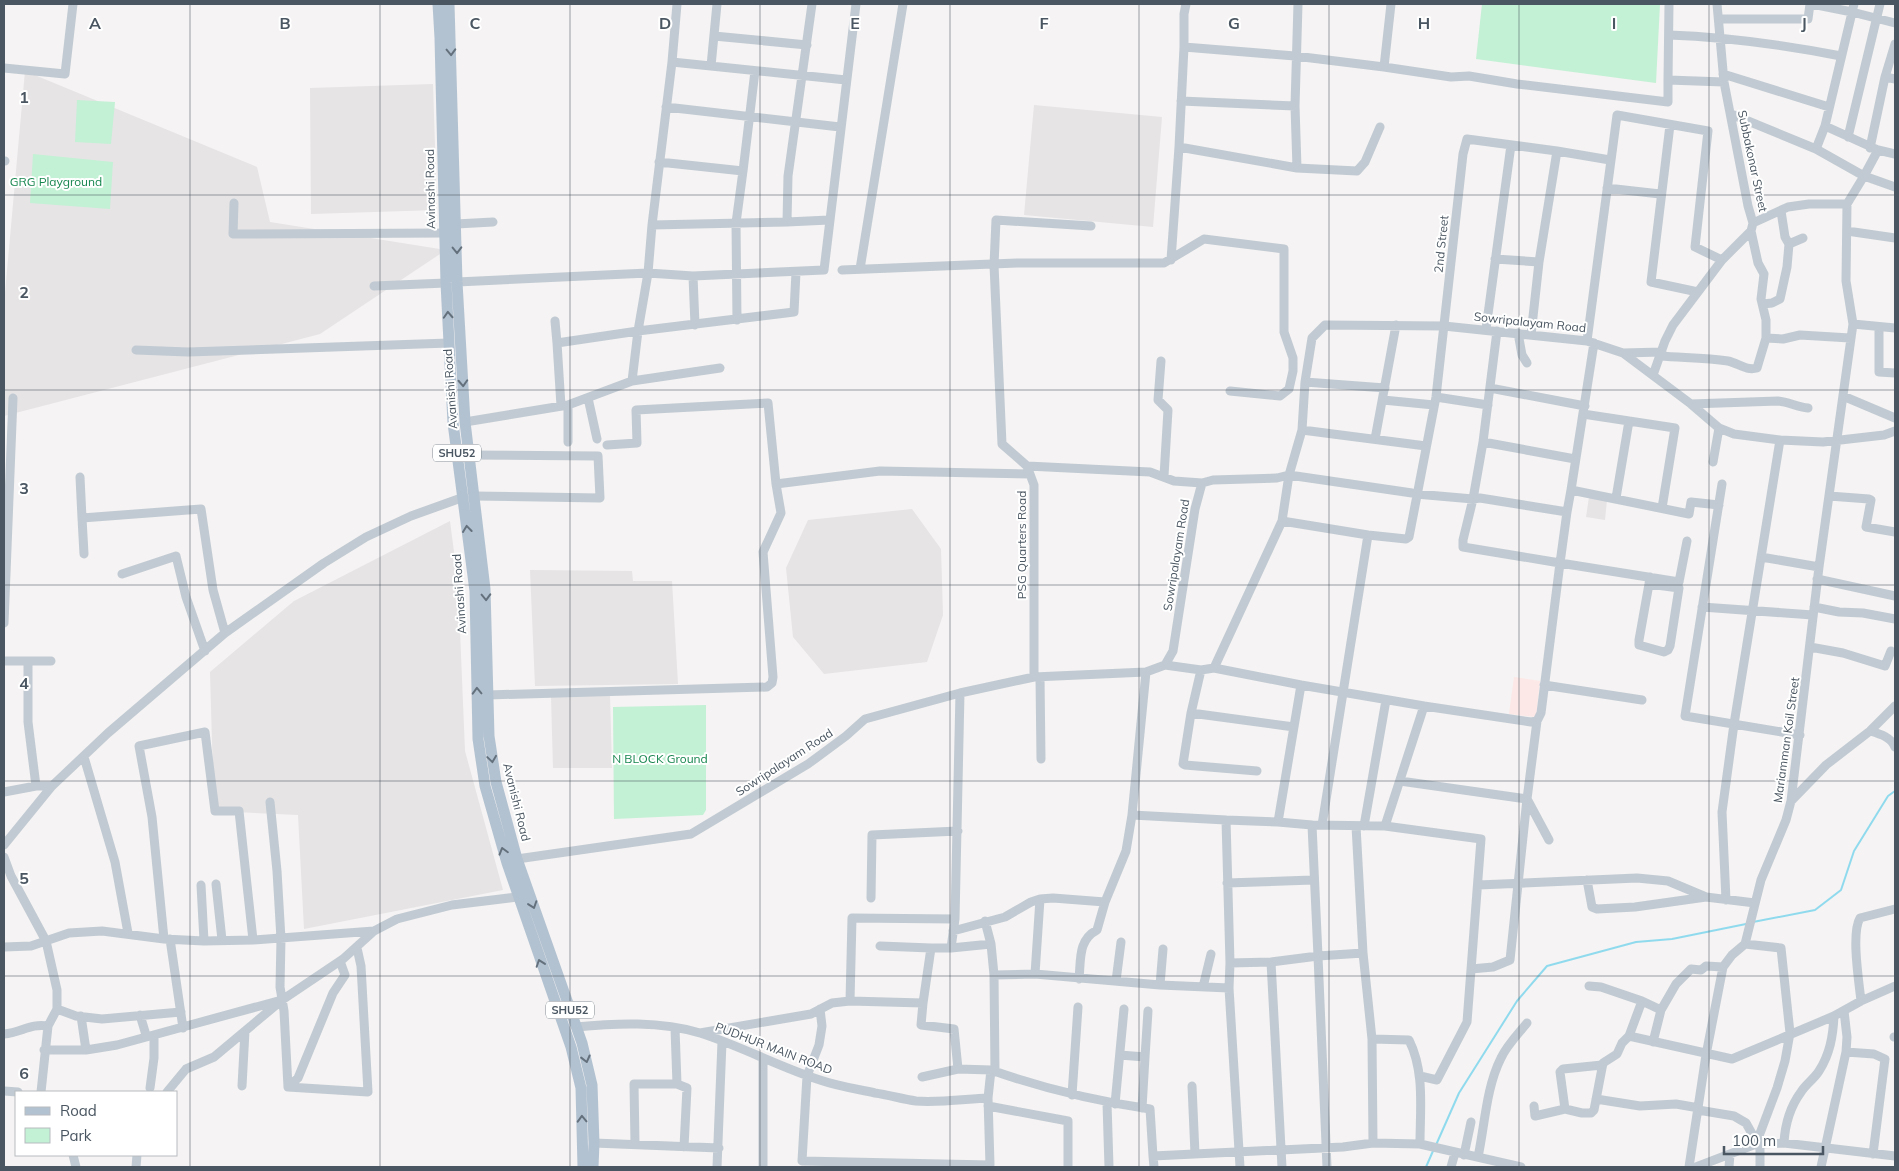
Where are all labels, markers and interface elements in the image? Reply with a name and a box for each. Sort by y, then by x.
text: A [89,13,101,33]
text: B [279,13,291,33]
text: C [470,13,481,33]
text: D [659,13,671,33]
text: E [850,13,860,33]
text: F [1039,13,1049,33]
text: G [1228,13,1240,33]
text: H [1418,13,1430,33]
text: I [1612,13,1616,33]
text: J [1801,13,1807,33]
one-way arrow [446,49,457,57]
text: 1 [19,87,29,107]
street label: Subbakonar Street [1735,109,1771,213]
street label: Avinashi Road [422,149,438,229]
park label: GRG Playground [10,174,102,189]
street label: 2nd Street [1431,214,1451,274]
one-way arrow [451,246,462,254]
text: 2 [19,282,29,302]
street label: Sowripalayam Road [1473,309,1587,335]
one-way arrow [442,311,453,319]
street label: Avanishi Road [440,348,460,430]
one-way arrow [457,380,468,388]
road number: SHU52 [433,444,481,462]
text: 3 [19,478,29,498]
street label: PSG Quarters Road [1014,491,1029,599]
street label: Sowripalayam Road [1160,498,1192,612]
one-way arrow [462,525,473,533]
street label: Avinashi Road [449,553,469,635]
one-way arrow [480,593,491,601]
text: 4 [19,673,29,693]
street label: Mariamman Koil Street [1770,676,1802,804]
one-way arrow [471,687,482,695]
street label: Sowripalayam Road [733,725,835,799]
park label: N BLOCK Ground [612,751,708,766]
one-way arrow [487,755,497,764]
street label: Avanishi Road [500,761,534,843]
one-way arrow [498,846,509,855]
text: 5 [19,868,29,888]
one-way arrow [527,900,537,909]
one-way arrow [536,959,546,968]
road number: SHU52 [546,1002,594,1018]
street label: PUDHUR MAIN ROAD [713,1019,835,1077]
one-way arrow [580,1054,590,1062]
text: 6 [19,1063,29,1083]
legend [15,1091,178,1156]
text: Road [60,1101,97,1120]
one-way arrow [577,1114,588,1122]
scale bar [1724,1124,1823,1156]
text: Park [60,1126,92,1145]
text: 100 m [1732,1131,1776,1150]

